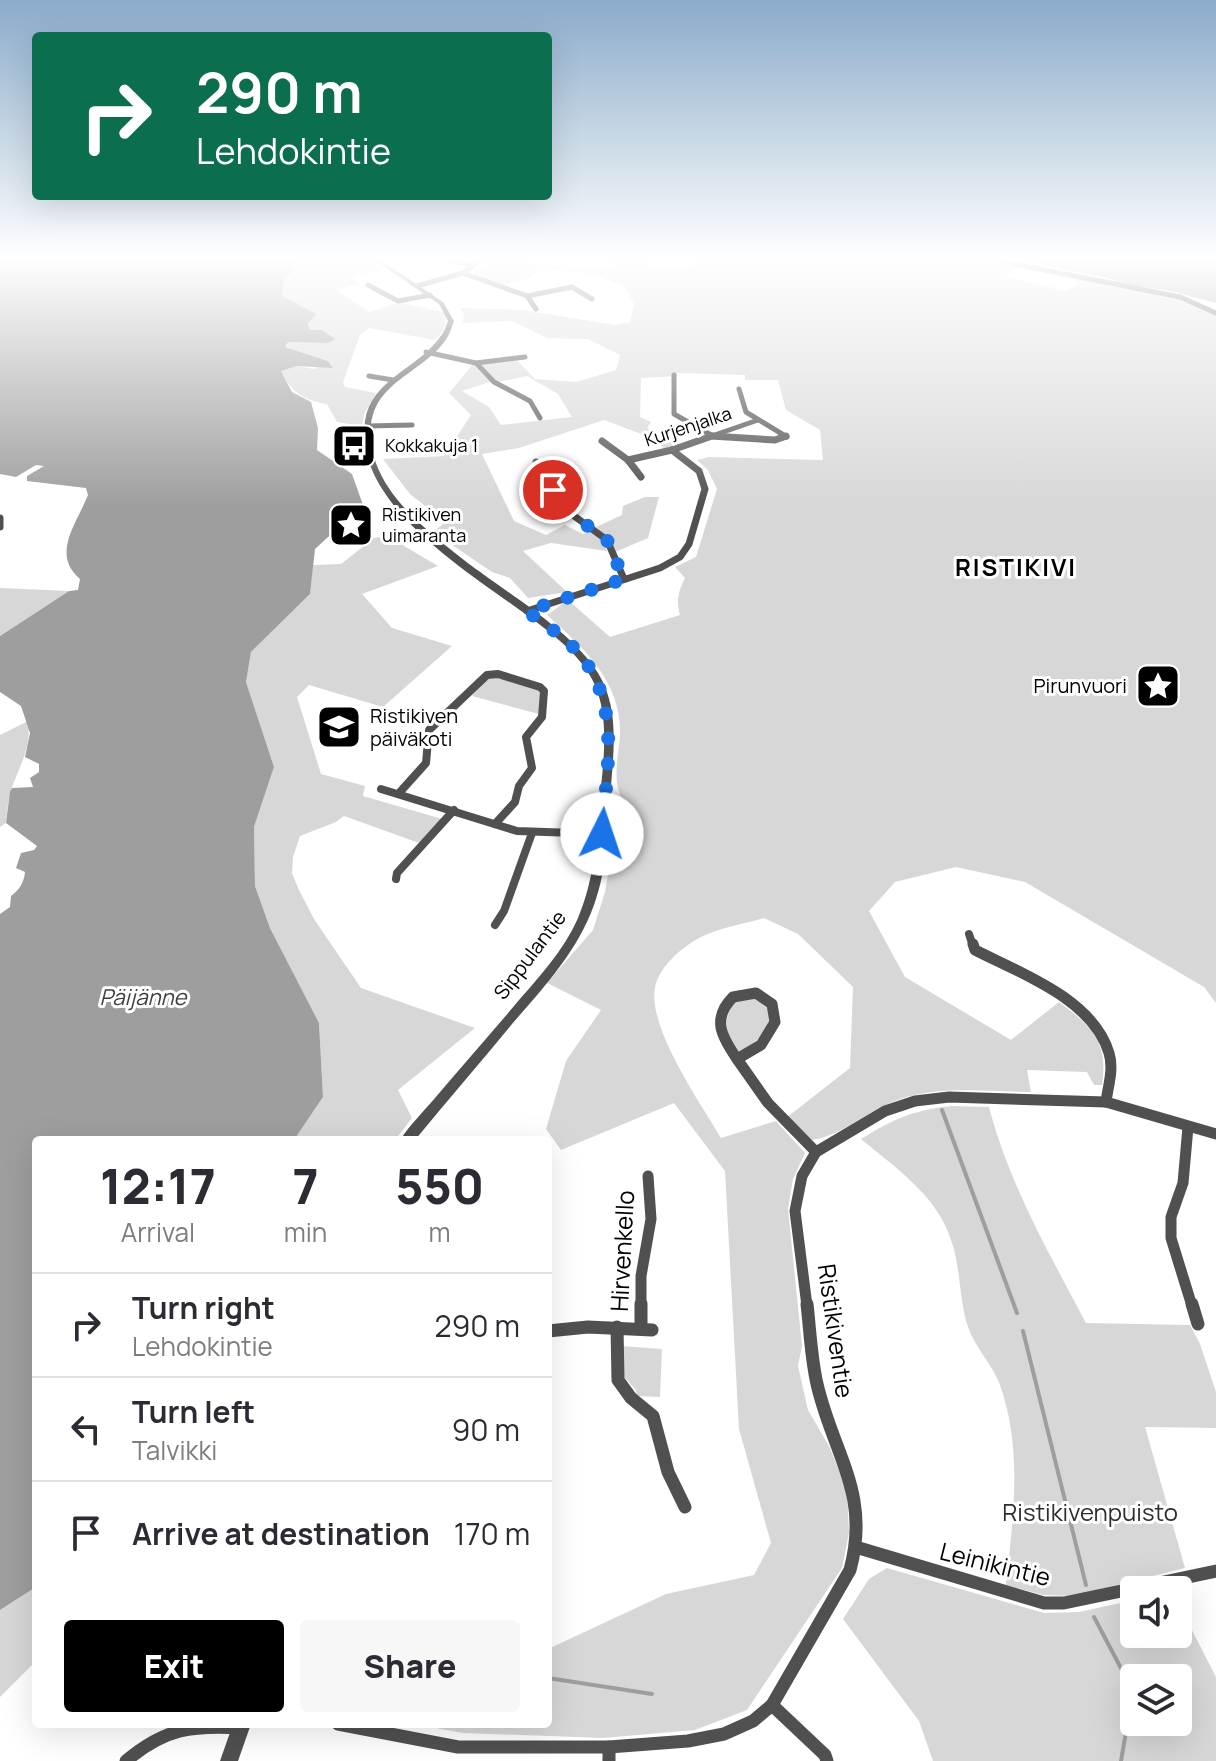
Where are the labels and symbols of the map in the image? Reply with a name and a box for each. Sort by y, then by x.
street label: Kurjenjalka [641,401,734,451]
bus stop icon: Kokkakuja 1 [330,422,378,470]
place label: Kokkakuja 1 [385,433,478,457]
pin [519,456,587,524]
place icon: Ristikiven uimaranta [327,501,375,549]
place label: Ristikiven uimaranta [382,502,466,547]
district label: RISTIKIVI [955,550,1077,583]
place icon: Pirunvuori [1134,662,1182,710]
place label: Pirunvuori [1034,672,1127,699]
place label: Ristikiven päiväkoti [370,702,458,752]
school or university icon: Ristikiven päiväkoti [315,703,363,751]
position arrow [560,792,644,876]
street label: Sippulantie [487,905,572,1005]
water label: Päijänne [100,982,188,1012]
street label: Hirvenkello [602,1189,641,1312]
street label: Ristikiventie [811,1262,862,1400]
park label: Ristikivenpuisto [1002,1495,1178,1528]
street label: Leinikintie [937,1534,1054,1593]

